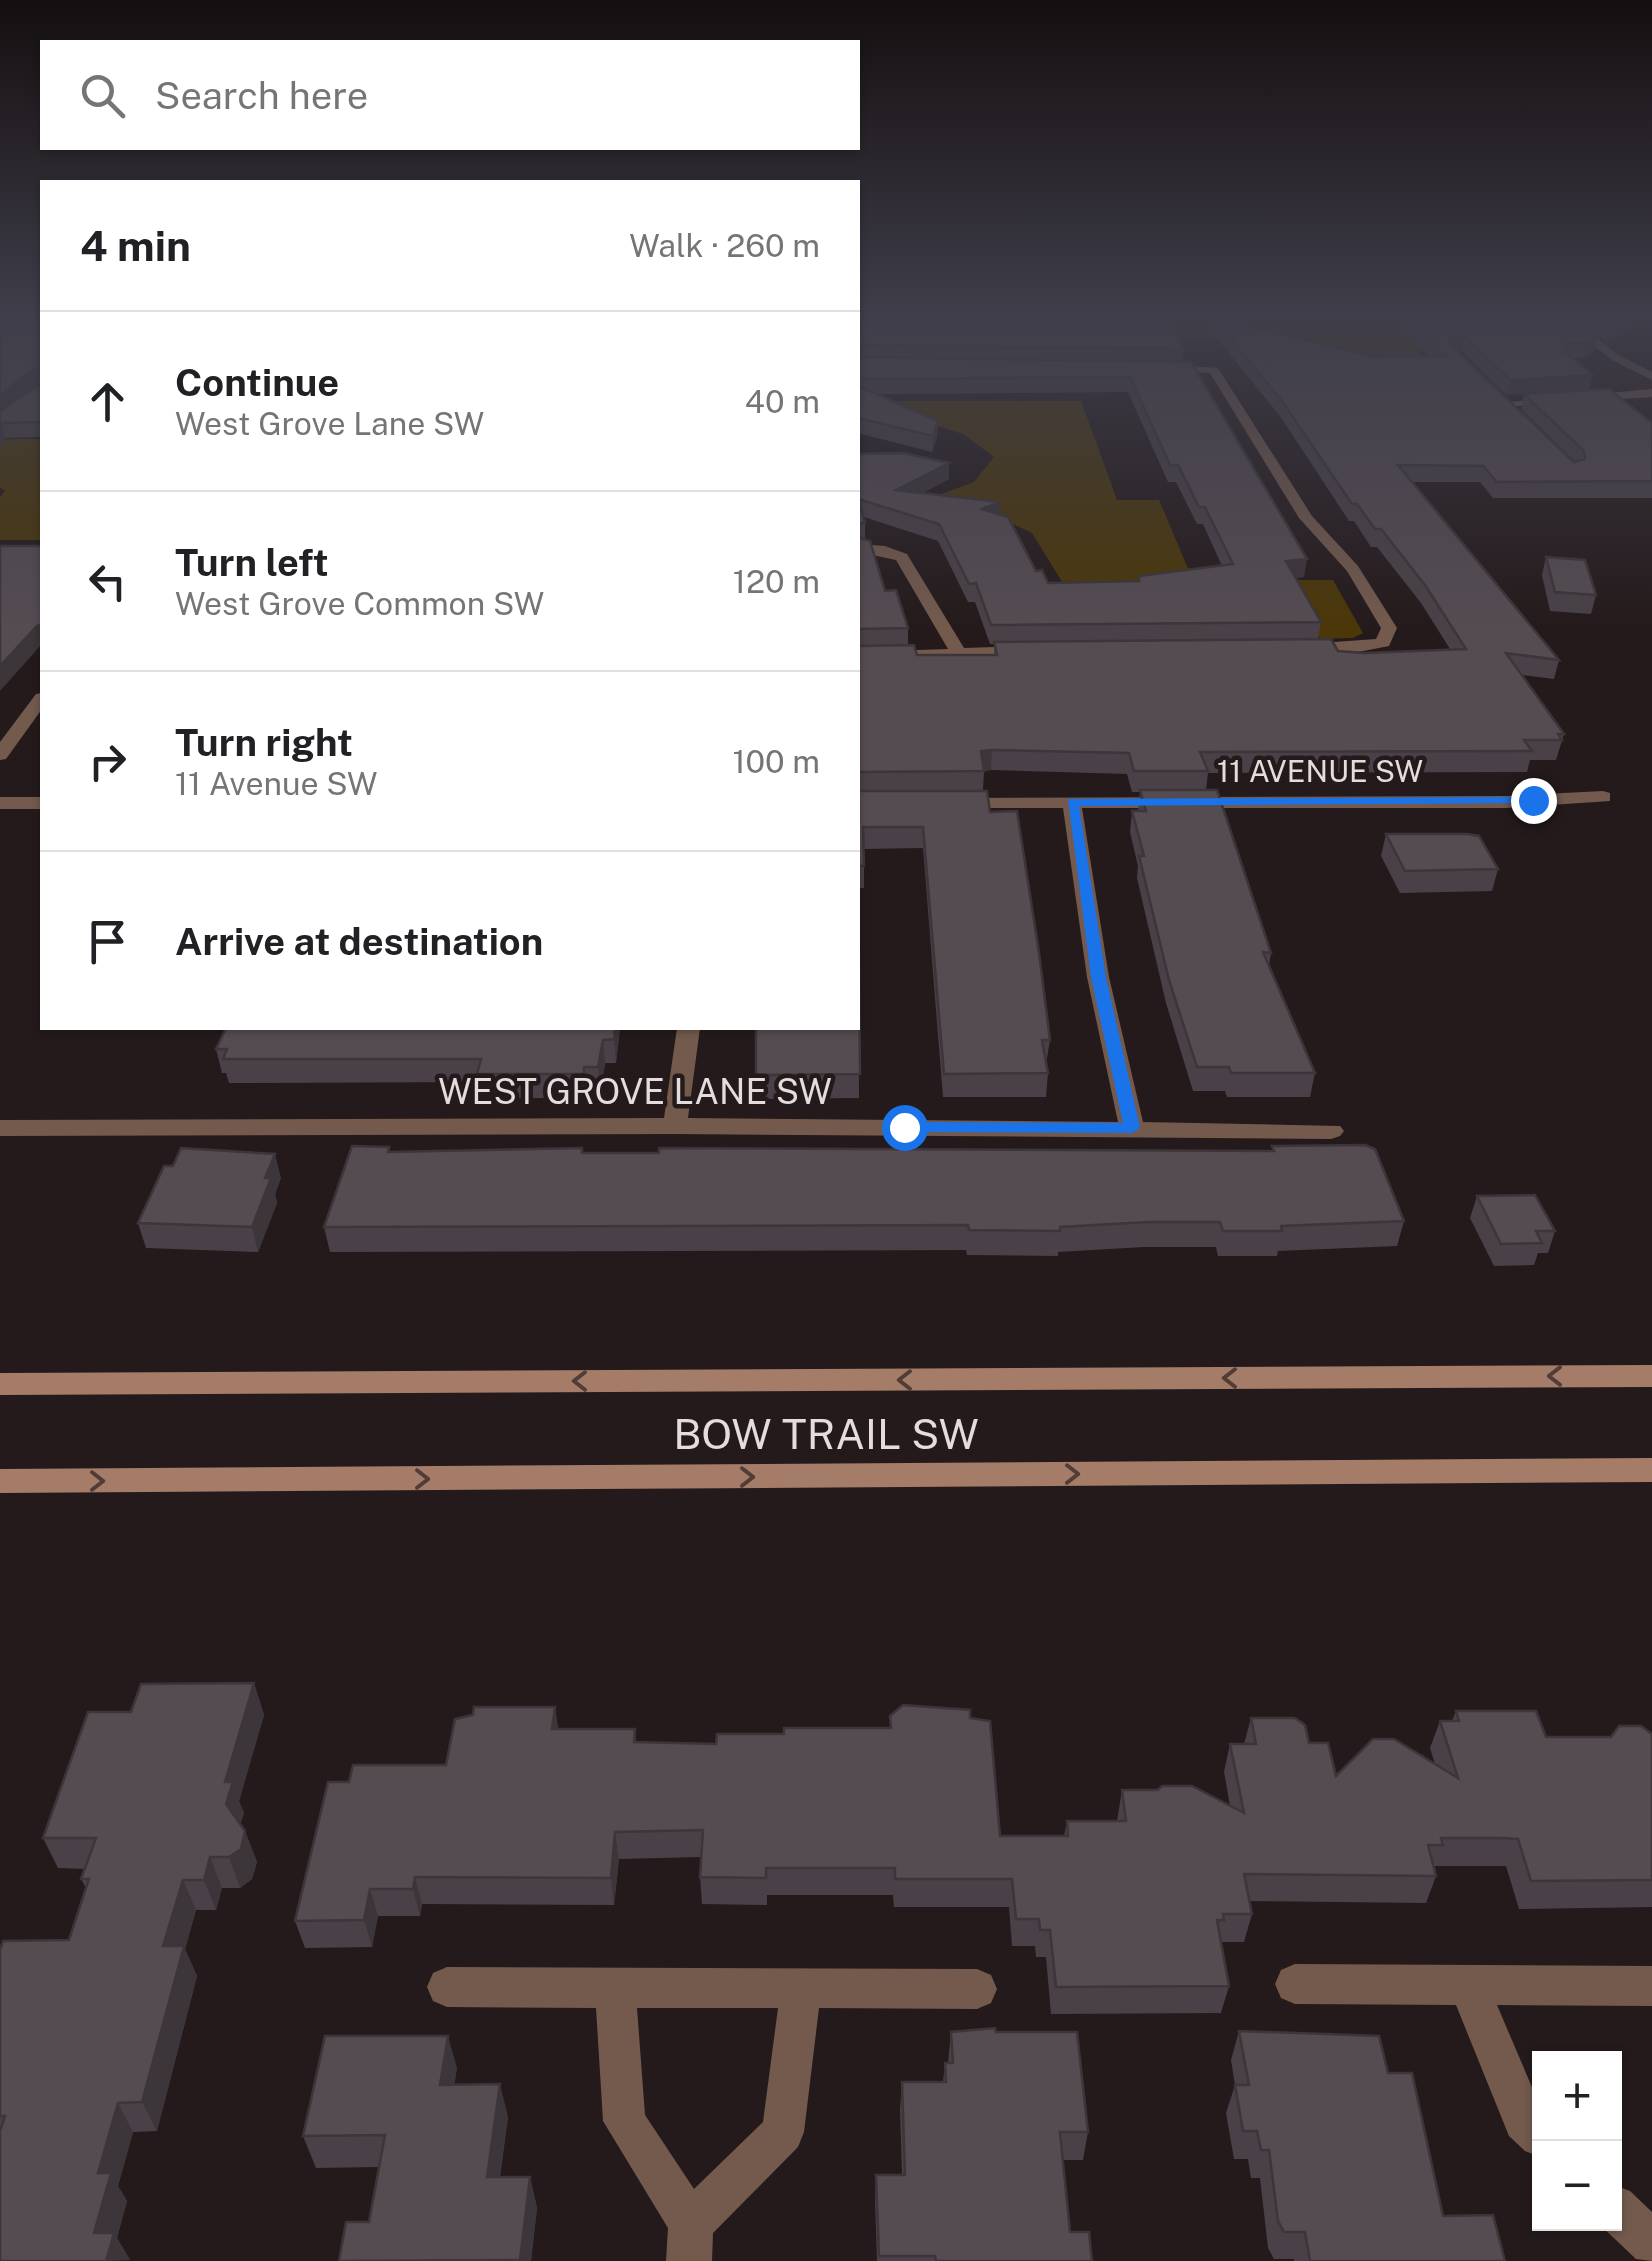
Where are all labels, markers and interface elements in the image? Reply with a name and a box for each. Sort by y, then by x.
search box [40,40,860,150]
icon: search [75,68,130,123]
text: Search here [155,73,368,118]
text: 4 min [80,221,191,270]
text: Walk · 260 m [629,227,820,264]
text: Continue [175,360,339,405]
icon: ahead [80,374,135,429]
text: 40 m [745,383,820,420]
text: West Grove Lane SW [175,405,484,442]
text: Turn left [175,540,329,585]
icon: left [80,554,135,609]
text: 120 m [733,563,820,600]
text: West Grove Common SW [175,585,544,622]
text: Turn right [175,720,353,765]
icon: right [80,734,135,789]
text: 100 m [733,743,820,780]
street label: 11 AVENUE SW [1217,753,1423,789]
text: 11 Avenue SW [175,765,378,802]
route end [1511,778,1557,824]
icon: arrive [80,914,135,969]
text: Arrive at destination [175,919,543,964]
street label: WEST GROVE LANE SW [438,1071,832,1112]
route start [882,1105,928,1151]
one-way arrow [1546,1366,1562,1387]
one-way arrow [1221,1367,1236,1389]
one-way arrow [896,1369,912,1391]
one-way arrow [571,1370,586,1392]
street label: BOW TRAIL SW [673,1409,979,1458]
one-way arrow [1066,1463,1081,1485]
one-way arrow [740,1466,756,1487]
one-way arrow [416,1468,431,1490]
one-way arrow [90,1470,106,1492]
map controls [1532,2051,1622,2231]
button: + [1532,2051,1622,2141]
button: − [1532,2141,1622,2231]

